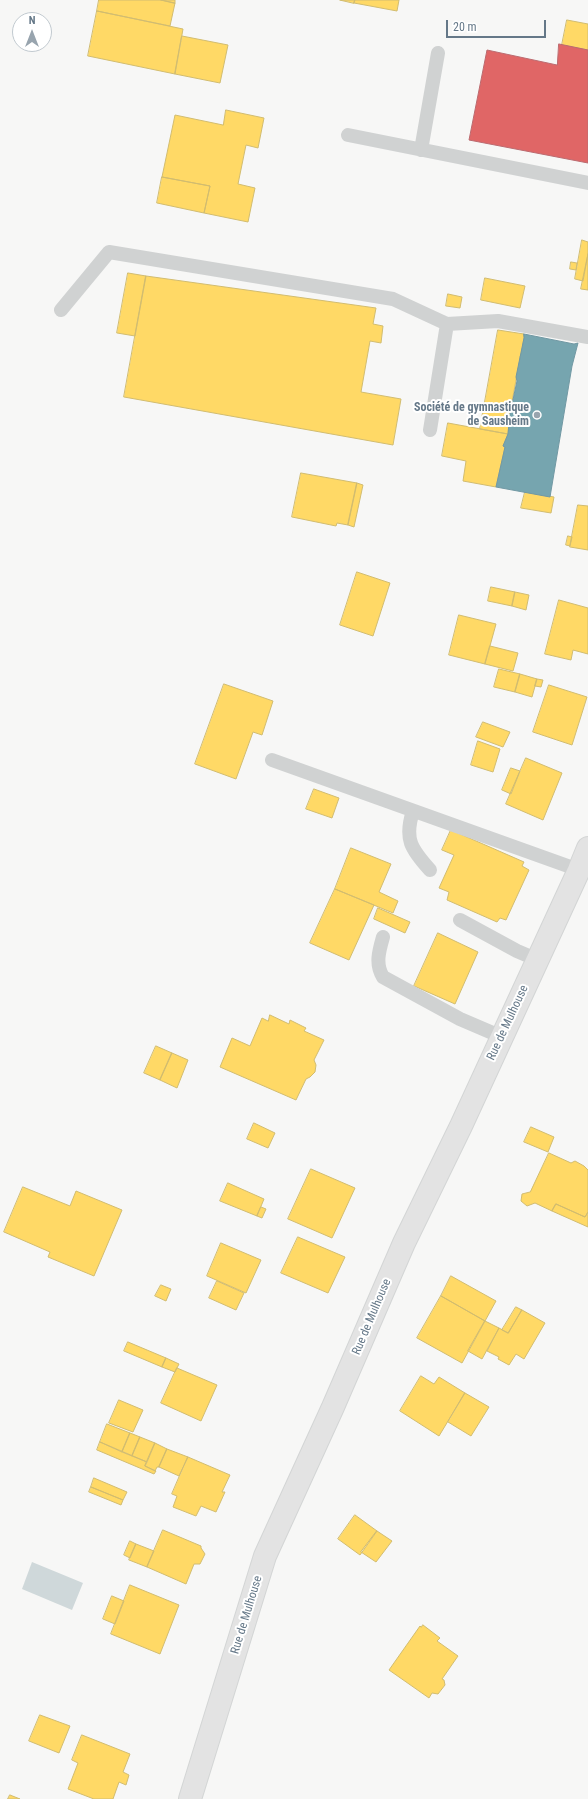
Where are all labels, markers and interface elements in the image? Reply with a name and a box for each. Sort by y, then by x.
north arrow [12,12,52,52]
scale bar [448,12,548,38]
text: N [29,14,35,27]
text: 20 m [453,20,477,34]
place label: Société de gymnastique de Sausheim [414,401,529,429]
marker: Société de gymnastique de Sausheim [532,410,542,420]
street label: Rue de Mulhouse [484,983,532,1063]
street label: Rue de Mulhouse [350,1277,394,1357]
street label: Rue de Mulhouse [228,1574,266,1656]

